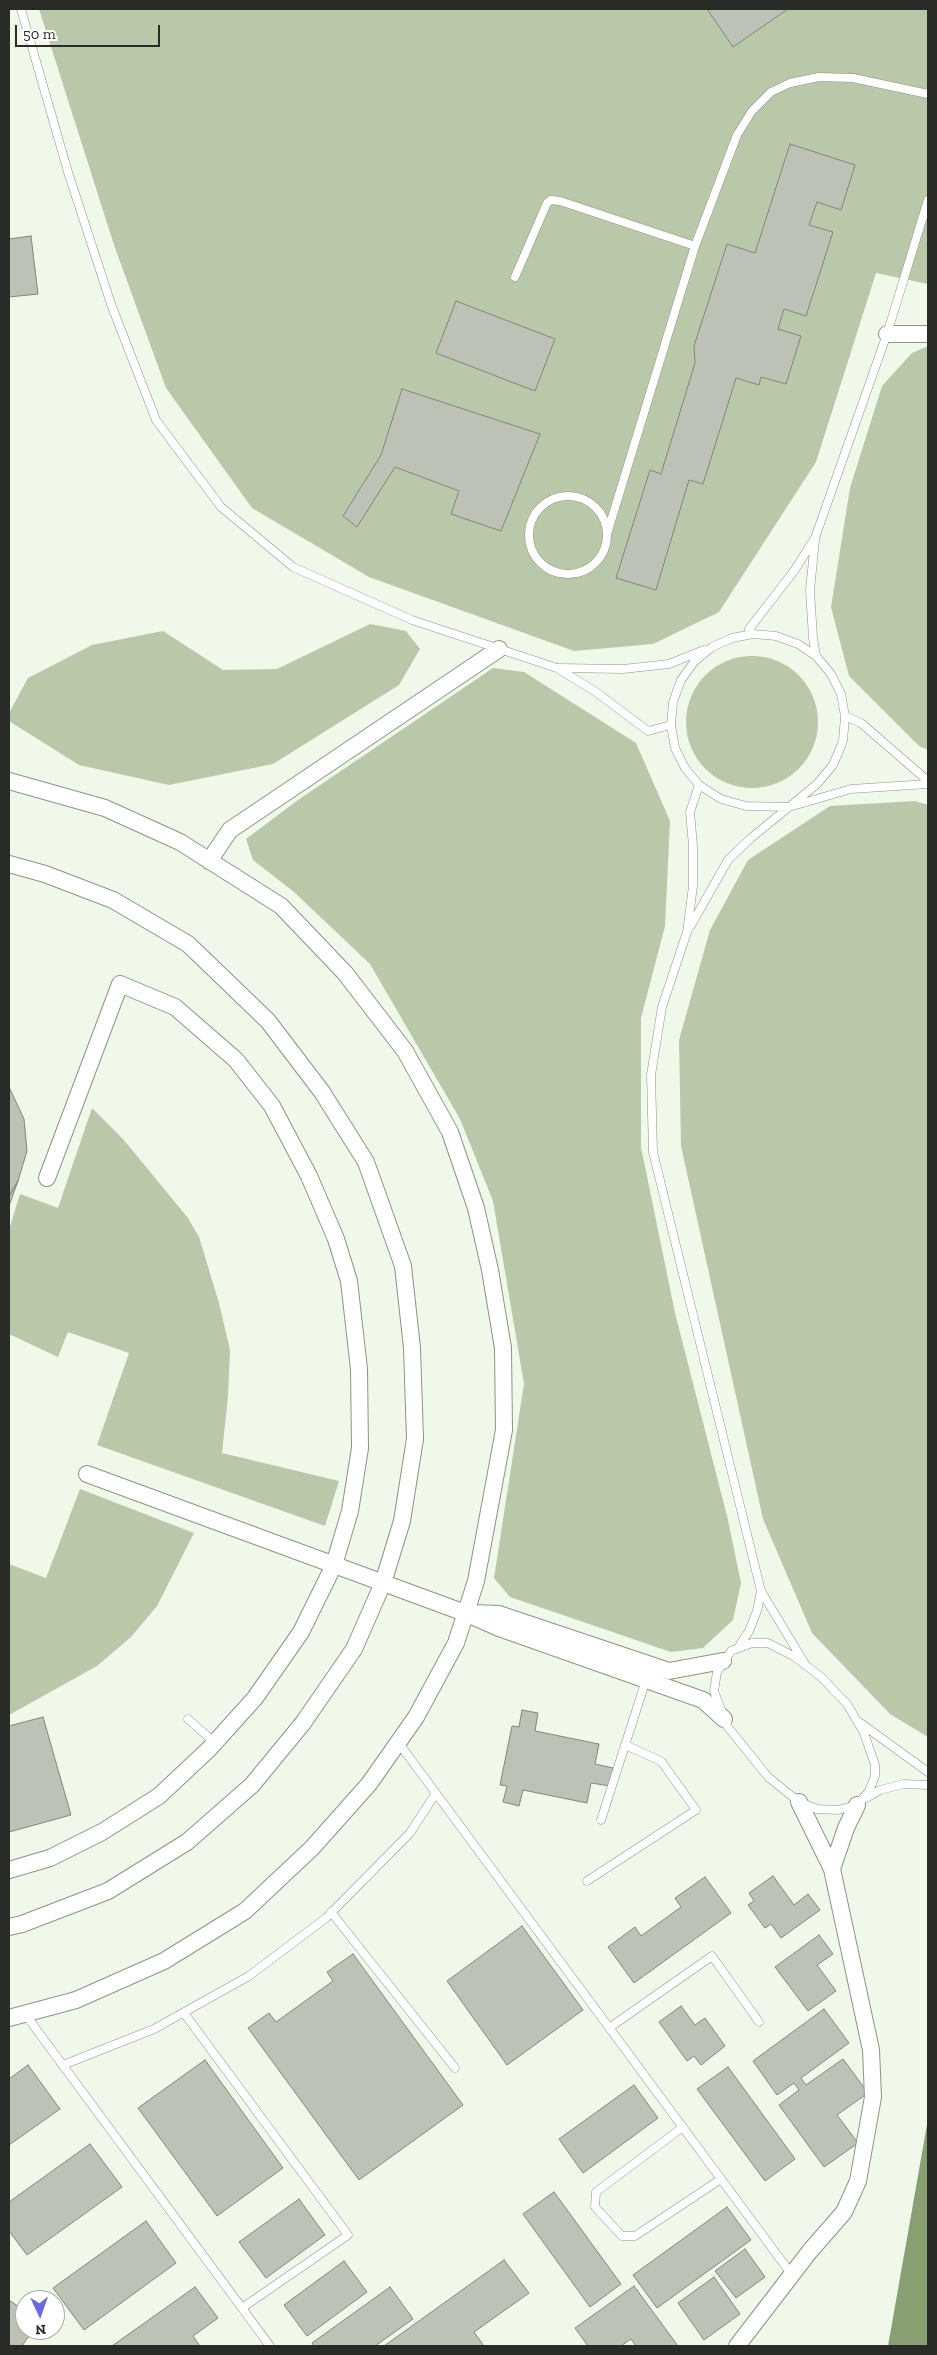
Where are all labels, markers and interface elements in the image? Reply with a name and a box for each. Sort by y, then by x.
scale bar [18,15,162,47]
text: 50 m [23,25,56,43]
north arrow [15,2290,65,2340]
text: N [35,2321,47,2338]

